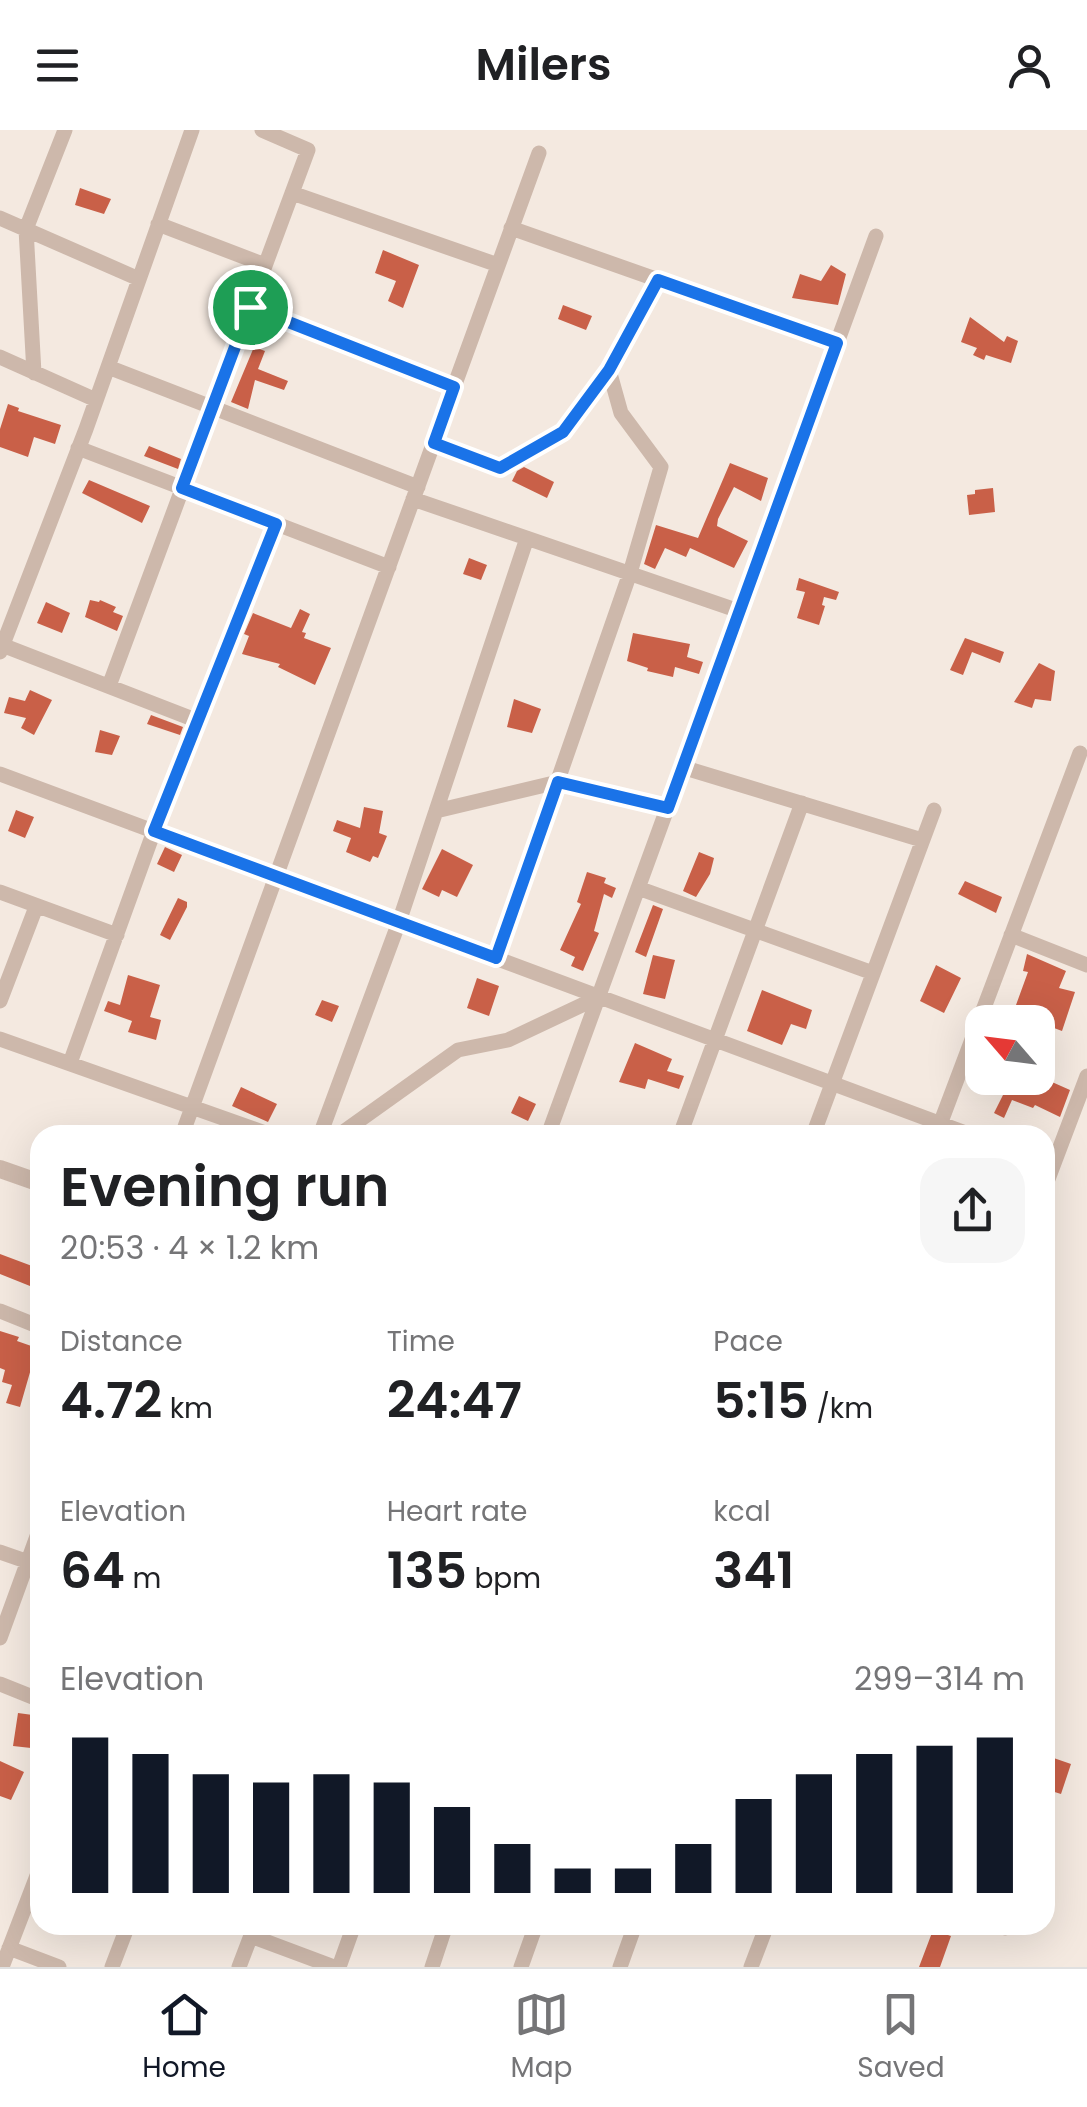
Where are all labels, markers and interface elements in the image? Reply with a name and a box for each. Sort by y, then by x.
text: Milers [476,33,611,96]
icon: menu [30,38,85,93]
icon: person [1002,38,1057,93]
pin [208,265,293,350]
icon: arrive [223,280,278,335]
north arrow [965,1005,1055,1095]
map controls [965,1005,1055,1095]
text: Evening run [60,1148,389,1225]
button: share [920,1158,1025,1263]
text: 20:53 · 4 × 1.2 km [60,1225,319,1270]
text: Distance [60,1322,183,1361]
text: Time [387,1322,455,1361]
text: Pace [713,1322,783,1361]
text: 4.72 [60,1365,162,1436]
text: 24:47 [387,1365,522,1436]
text: 5:15 [713,1365,809,1436]
text: km [162,1389,213,1428]
text: /km [809,1389,873,1428]
text: Elevation [60,1492,186,1531]
text: Heart rate [387,1492,527,1531]
text: kcal [713,1492,771,1531]
text: 64 [60,1535,125,1606]
text: 135 [387,1535,467,1606]
text: 341 [713,1535,794,1606]
text: m [125,1559,161,1598]
text: bpm [467,1559,541,1598]
text: Elevation [60,1656,204,1701]
text: 299–314 m [854,1656,1025,1701]
tab: Home [142,1987,226,2089]
tab: Map [511,1987,573,2089]
tab: Saved [857,1987,945,2089]

